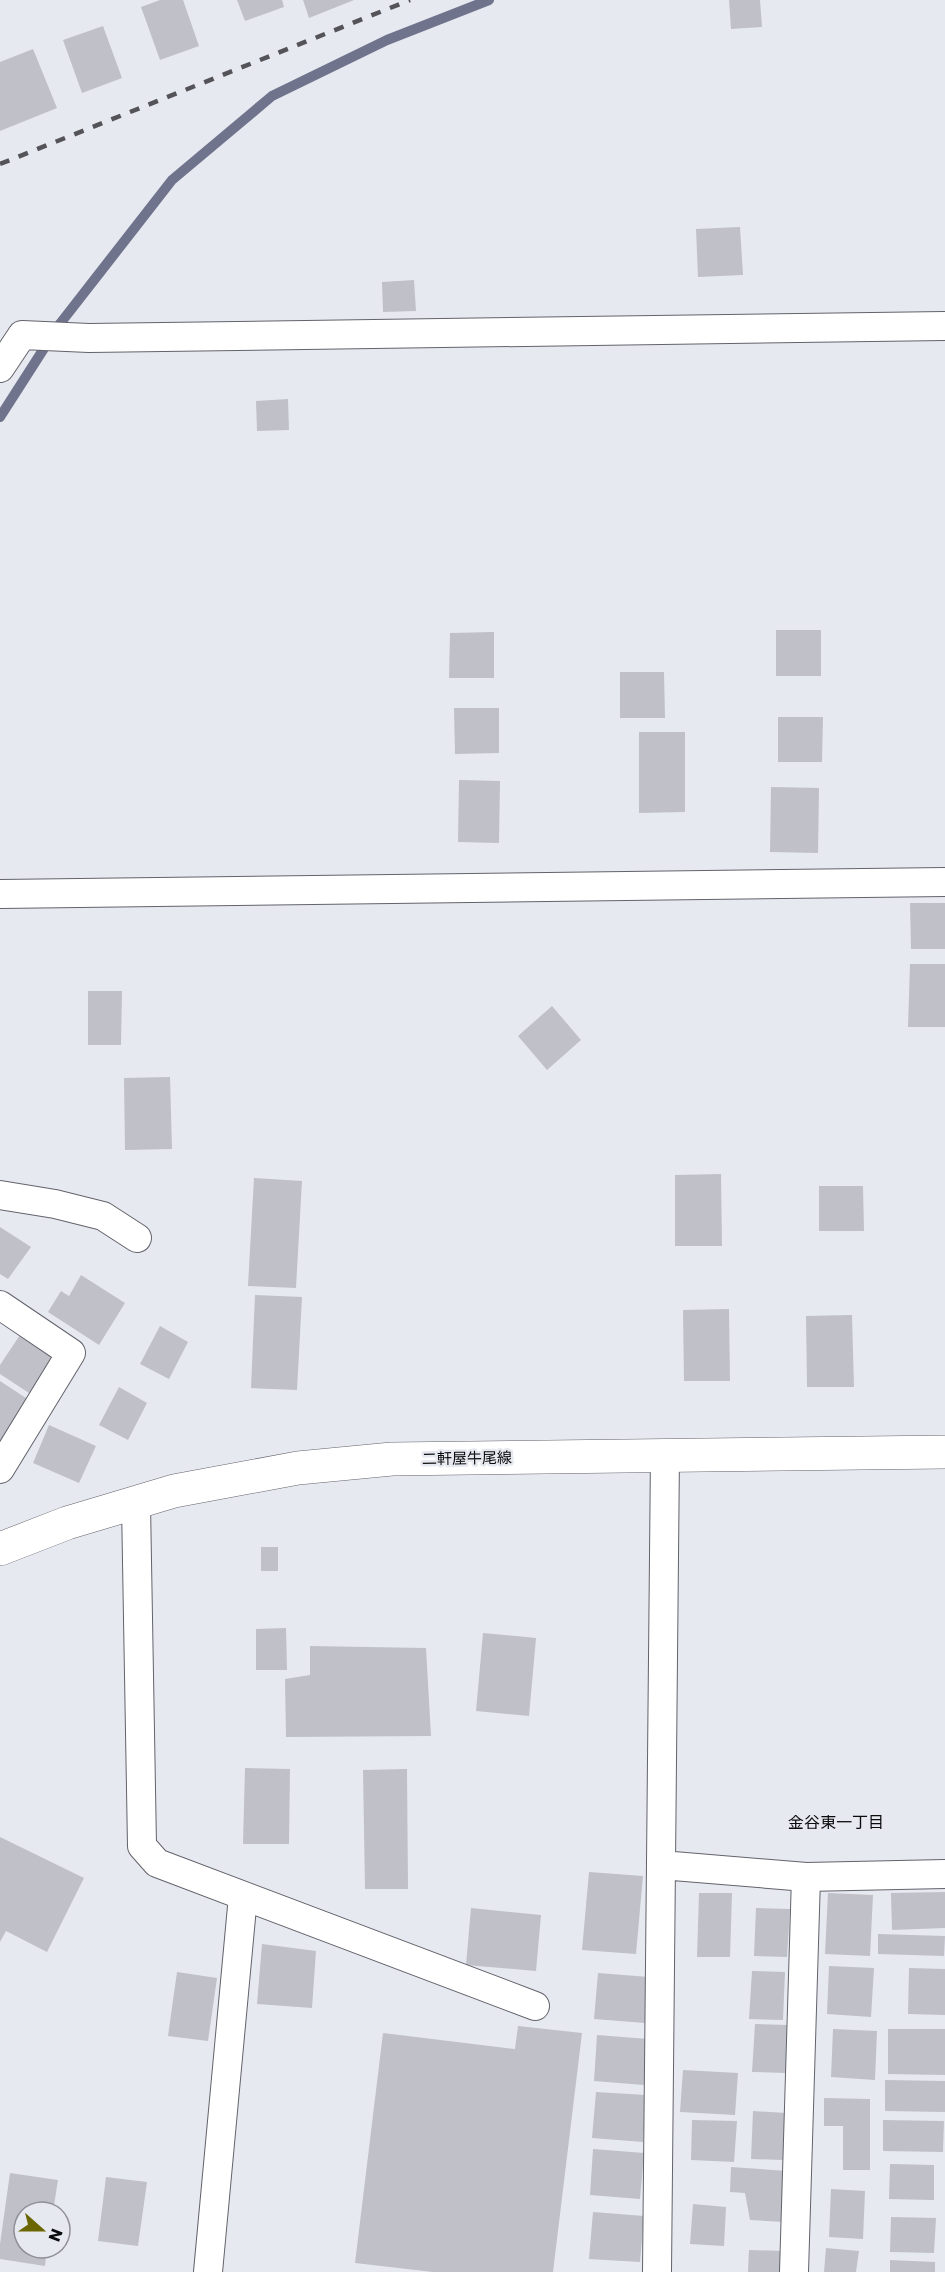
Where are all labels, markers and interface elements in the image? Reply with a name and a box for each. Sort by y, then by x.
street label: 二軒屋牛尾線 [422,1447,512,1469]
district label: 金谷東一丁目 [788,1811,884,1834]
north arrow [12,2200,72,2260]
text: N [43,2225,68,2245]

